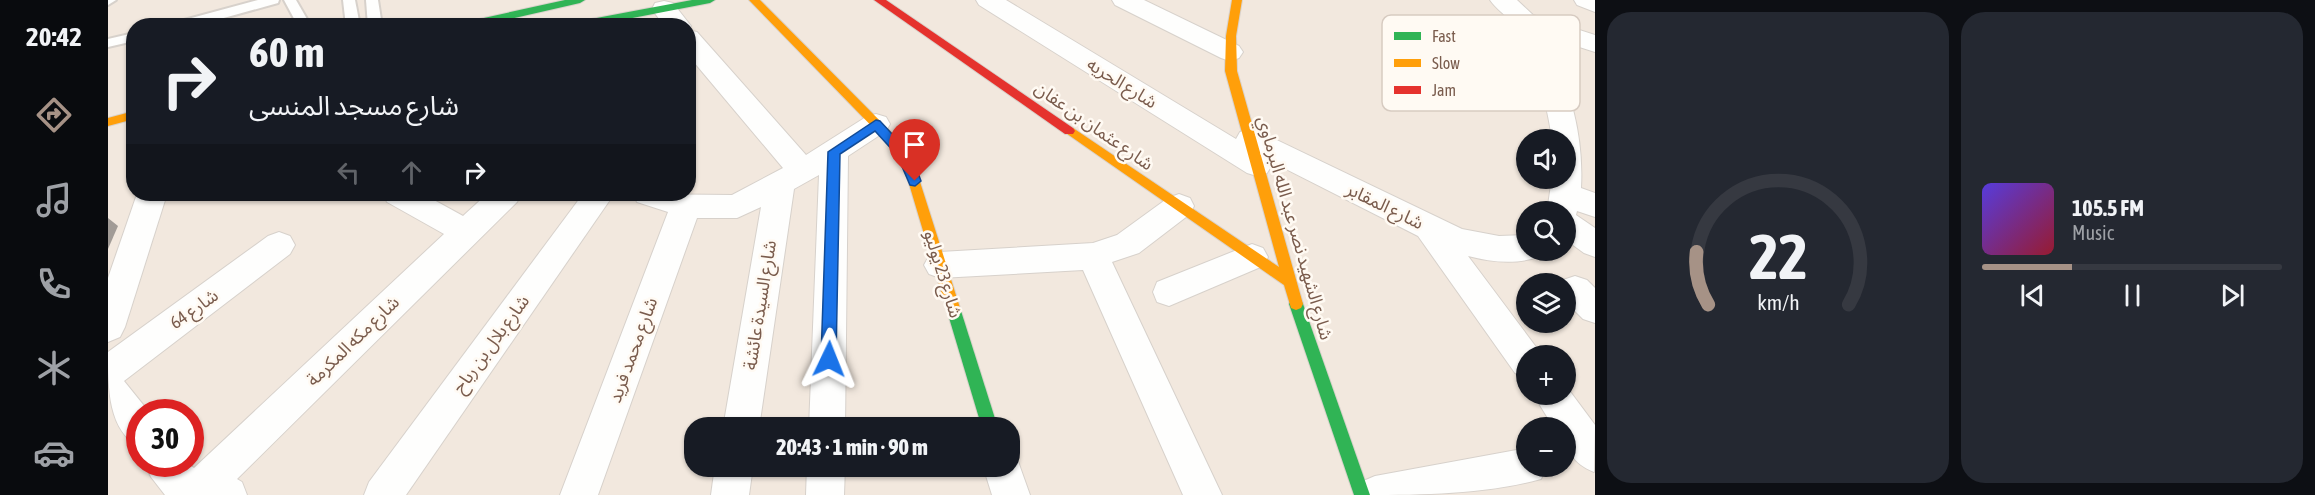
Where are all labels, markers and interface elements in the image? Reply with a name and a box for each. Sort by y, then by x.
legend [1382,15,1580,111]
text: 20:42 [26,21,82,52]
text: Fast [1432,27,1456,45]
text: 60 m [249,28,324,76]
icon: right [150,42,228,120]
street label: شارع الحريه [1081,53,1161,116]
text: Slow [1432,54,1460,72]
street label: شارع عثمان بن عفان [1029,77,1158,178]
text: Jam [1432,81,1456,99]
text: شارع مسجد المنسى [249,90,459,121]
icon: directions [33,94,75,136]
street label: شارع الشهيد نصر عبد الله البرماوي [1250,113,1338,343]
pin [889,119,940,181]
icon: arrive [898,128,931,161]
map controls [1516,129,1576,477]
button: sound [1516,129,1576,189]
icon: left [332,156,365,189]
icon: ahead [395,156,428,189]
icon: right [458,156,491,189]
street label: شارع المقابر [1341,177,1427,237]
icon: music [33,179,75,221]
text: 105.5 FM [2072,195,2144,221]
button: search [1516,201,1576,261]
text: 22 [1749,221,1807,292]
text: Music [2072,221,2114,244]
street label: شارع 23 يوليو [916,227,967,321]
street label: شارع السيدة عائشة [739,239,784,372]
icon: phone [33,263,75,305]
button: layers [1516,273,1576,333]
icon: previous [2016,279,2049,312]
icon: pause [2116,279,2149,312]
icon: next [2216,279,2249,312]
street label: شارع 64 [165,284,224,336]
text: km/h [1757,290,1799,315]
street label: شارع مكه المكرمة [302,291,406,393]
street label: شارع بلال بن رباح [448,291,536,399]
street label: شارع محمد فريد [604,294,665,407]
position arrow [797,327,861,391]
button: + [1516,345,1576,405]
icon: climate [33,347,75,389]
speed limit sign: 30 [126,399,204,477]
button: − [1516,417,1576,477]
icon: car [33,432,75,474]
text: 20:43 · 1 min · 90 m [776,434,928,460]

